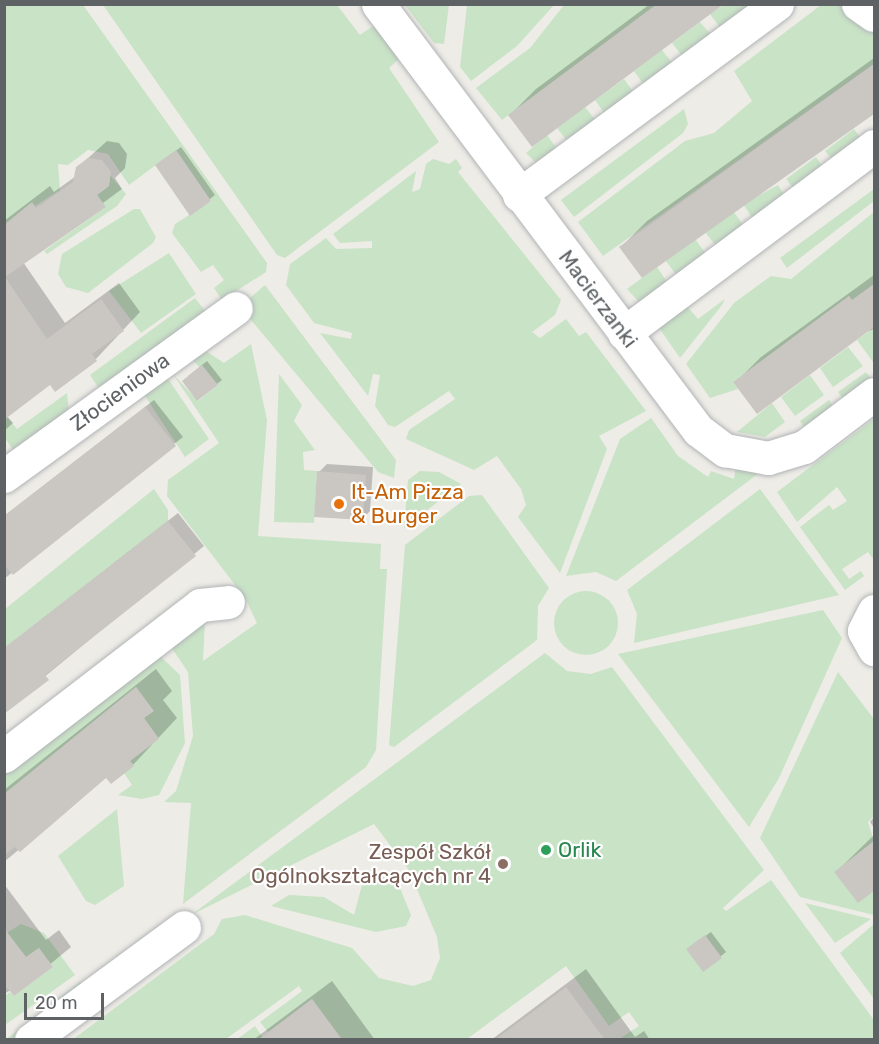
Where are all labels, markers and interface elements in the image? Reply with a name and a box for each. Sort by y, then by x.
street label: Macierzanki [553,245,643,353]
street label: Złocieniowa [65,348,175,436]
place label: It-Am Pizza & Burger [351,479,464,529]
marker: It-Am Pizza & Burger [332,497,346,511]
place label: Orlik [558,837,601,863]
place label: Zespół Szkół Ogólnokształcących nr 4 [251,839,491,889]
marker: Orlik [539,843,553,857]
marker: Zespół Szkół Ogólnokształcących nr 4 [496,857,510,871]
scale bar [27,981,106,1019]
text: 20 m [35,992,77,1014]

